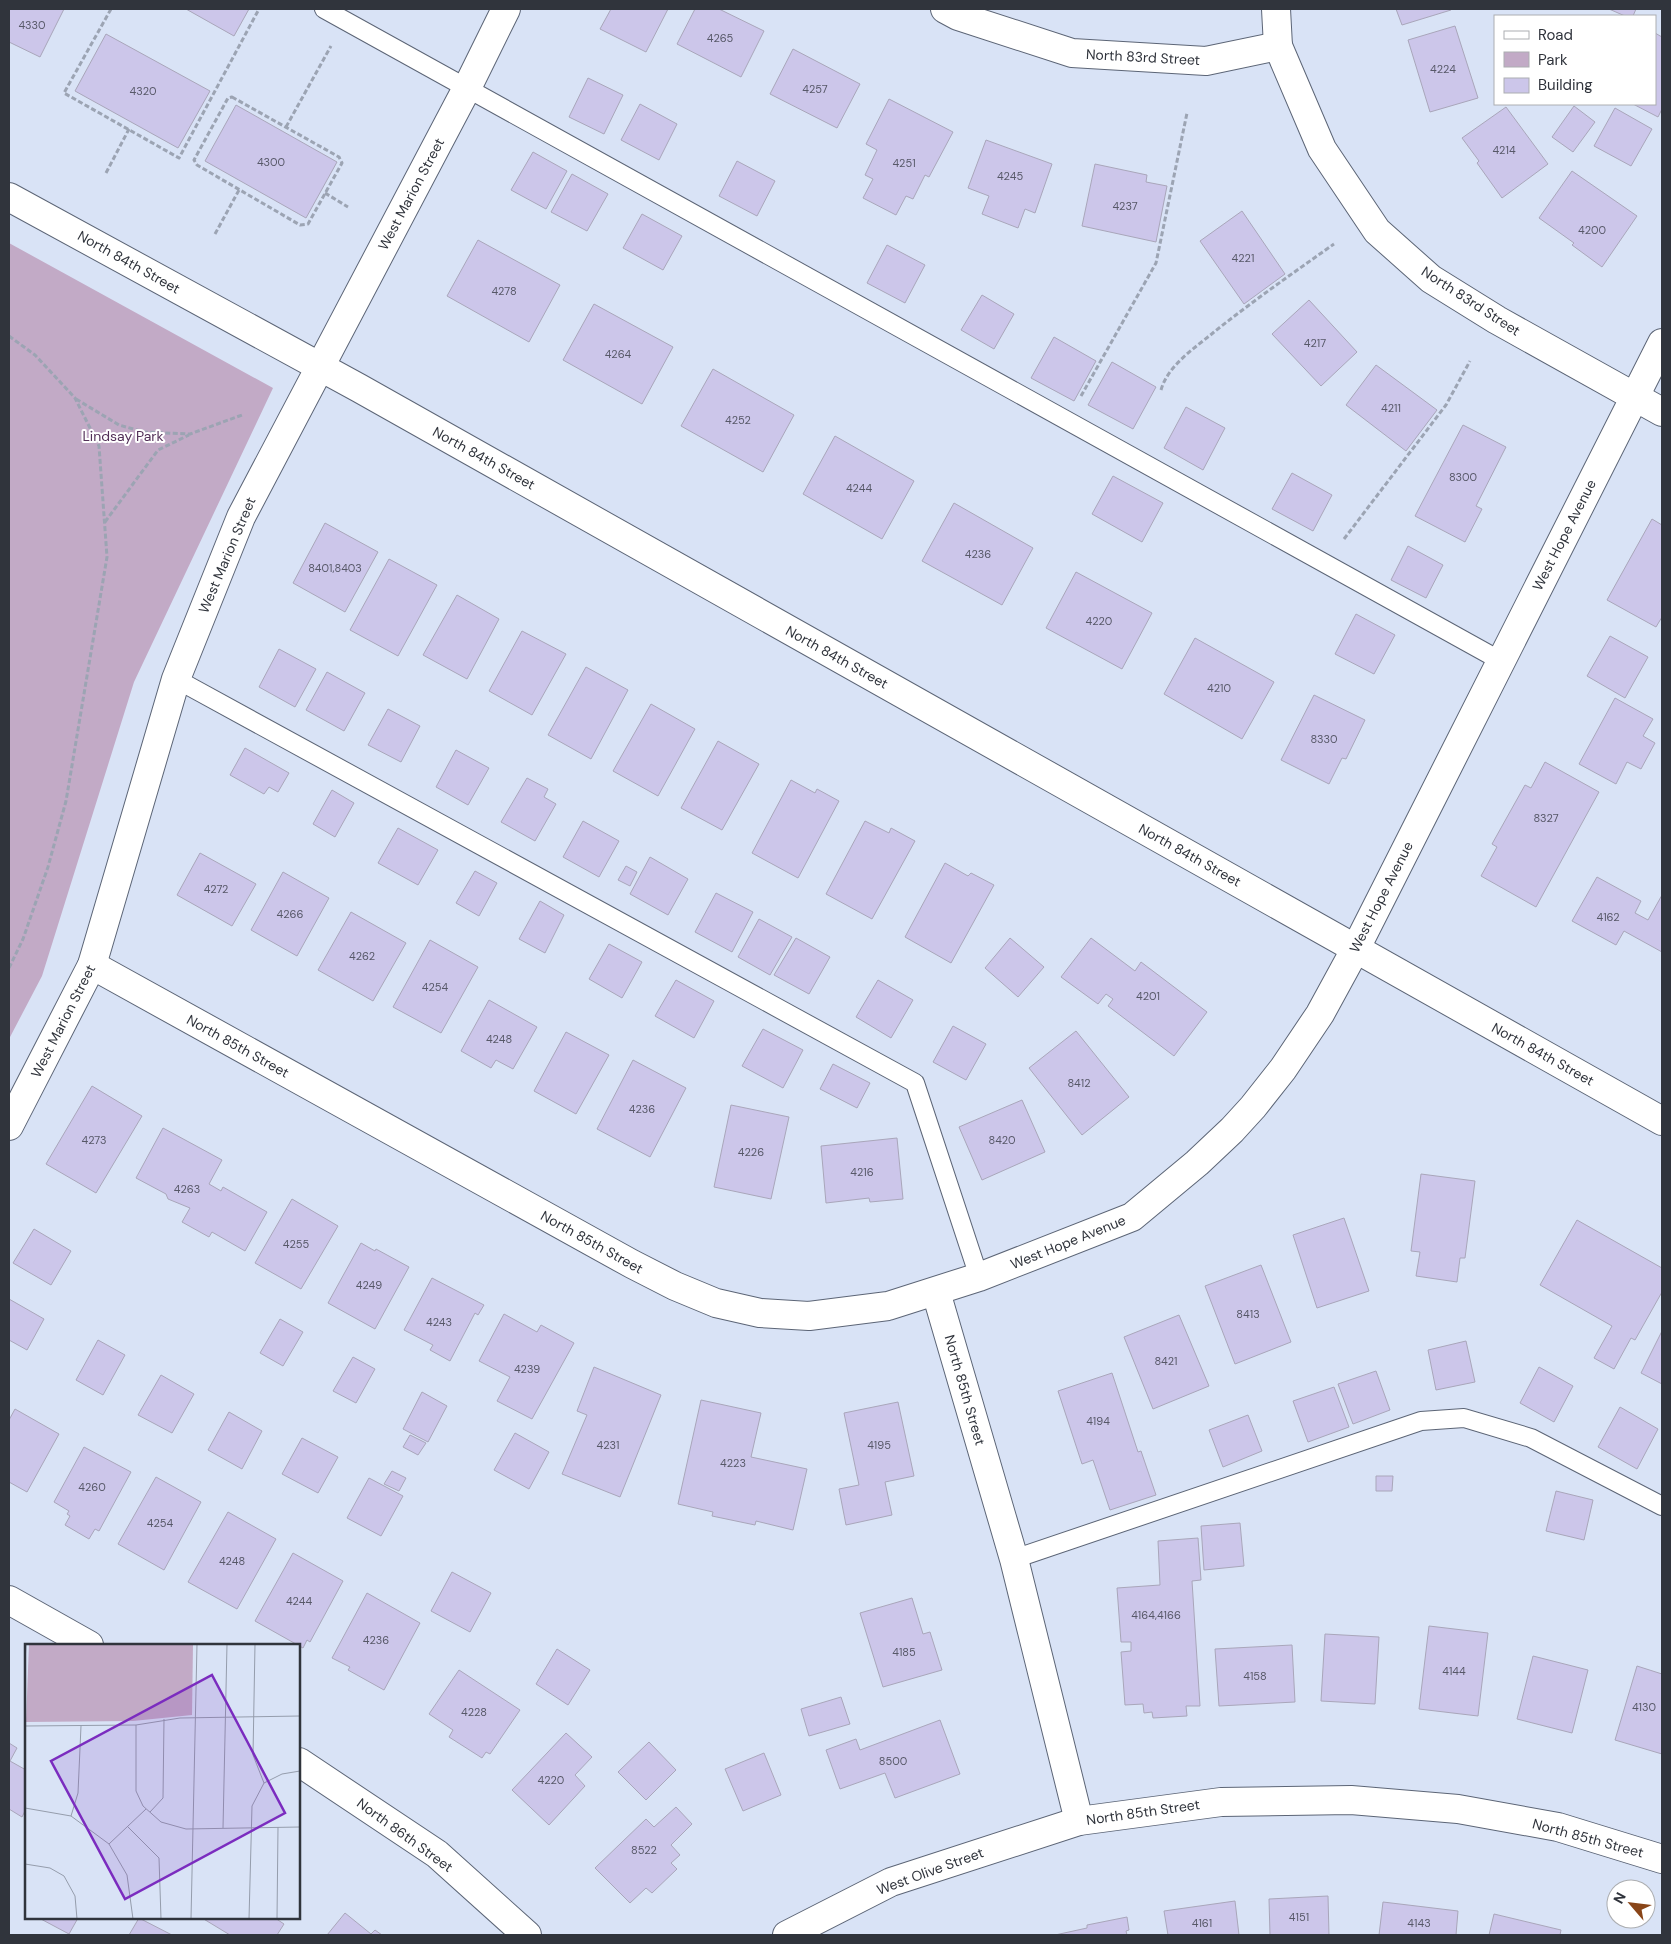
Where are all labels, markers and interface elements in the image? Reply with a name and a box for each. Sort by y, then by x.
legend [1494,15,1656,105]
house number: 4330 [18,18,46,32]
text: Road [1538,25,1573,45]
house number: 4265 [707,31,733,45]
street label: North 83rd Street [1085,45,1201,69]
text: Park [1538,50,1568,70]
house number: 4224 [1430,62,1456,76]
text: Building [1538,75,1593,95]
house number: 4257 [802,82,828,96]
house number: 4320 [130,84,156,98]
street label: West Marion Street [374,135,448,253]
house number: 4214 [1492,143,1516,157]
house number: 4300 [257,155,285,169]
house number: 4251 [892,156,916,170]
house number: 4245 [997,169,1023,183]
house number: 4237 [1112,199,1138,213]
house number: 4200 [1578,223,1606,237]
street label: North 84th Street [75,226,183,298]
house number: 4221 [1232,251,1254,265]
street label: North 83rd Street [1418,262,1524,340]
house number: 4278 [491,284,517,298]
house number: 4217 [1304,336,1326,350]
house number: 4264 [605,347,632,361]
house number: 4211 [1381,401,1401,415]
house number: 4252 [725,413,751,427]
street label: North 84th Street [430,422,538,494]
park label: Lindsay Park [82,427,164,445]
house number: 8300 [1449,470,1477,484]
street label: West Hope Avenue [1528,476,1600,594]
house number: 4244 [846,481,872,495]
street label: West Marion Street [194,494,260,616]
house number: 4236 [965,547,991,561]
house number: 8401,8403 [308,561,362,575]
house number: 4220 [1086,614,1112,628]
street label: North 84th Street [783,621,891,693]
house number: 4210 [1207,681,1231,695]
house number: 8330 [1310,732,1338,746]
house number: 8327 [1533,811,1559,825]
street label: North 84th Street [1136,819,1244,891]
street label: West Hope Avenue [1345,838,1417,956]
house number: 4272 [204,882,228,896]
house number: 4266 [277,907,303,921]
house number: 4162 [1596,910,1620,924]
house number: 4262 [349,949,375,963]
street label: West Marion Street [27,961,99,1081]
house number: 4254 [422,980,449,994]
house number: 4201 [1136,989,1160,1003]
street label: North 85th Street [184,1010,292,1082]
street label: North 84th Street [1489,1018,1597,1090]
house number: 4248 [486,1032,512,1046]
house number: 8412 [1067,1076,1091,1090]
house number: 4236 [629,1102,655,1116]
house number: 4273 [82,1133,106,1147]
house number: 8420 [988,1133,1016,1147]
house number: 4226 [738,1145,764,1159]
house number: 4216 [850,1165,874,1179]
house number: 4263 [174,1182,200,1196]
street label: North 85th Street [538,1206,646,1278]
street label: West Hope Avenue [1008,1211,1128,1273]
house number: 4255 [283,1237,310,1251]
house number: 4249 [356,1278,382,1292]
house number: 8413 [1236,1307,1260,1321]
house number: 4243 [426,1315,452,1329]
street label: North 85th Street [941,1333,989,1447]
house number: 8421 [1154,1354,1178,1368]
house number: 4239 [514,1362,540,1376]
house number: 4194 [1086,1414,1110,1428]
house number: 4231 [597,1438,619,1452]
house number: 4195 [867,1438,891,1452]
house number: 4223 [720,1456,746,1470]
house number: 4260 [78,1480,106,1494]
house number: 4254 [147,1516,174,1530]
house number: 4248 [219,1554,245,1568]
house number: 4244 [286,1594,312,1608]
house number: 4164,4166 [1131,1608,1181,1622]
house number: 4236 [363,1633,389,1647]
inset map [25,1644,300,1919]
house number: 4185 [892,1645,916,1659]
house number: 4144 [1442,1664,1466,1678]
house number: 4158 [1243,1669,1267,1683]
house number: 4130 [1632,1700,1656,1714]
house number: 4228 [461,1705,487,1719]
house number: 8500 [879,1754,907,1768]
house number: 4220 [538,1773,564,1787]
street label: North 86th Street [353,1794,457,1876]
street label: North 85th Street [1085,1795,1201,1829]
street label: North 85th Street [1530,1814,1646,1862]
house number: 8522 [631,1843,657,1857]
street label: West Olive Street [874,1843,986,1899]
north arrow [1606,1879,1656,1929]
text: N [1609,1889,1630,1907]
house number: 4151 [1289,1910,1309,1924]
house number: 4161 [1192,1916,1212,1930]
house number: 4143 [1407,1916,1431,1930]

